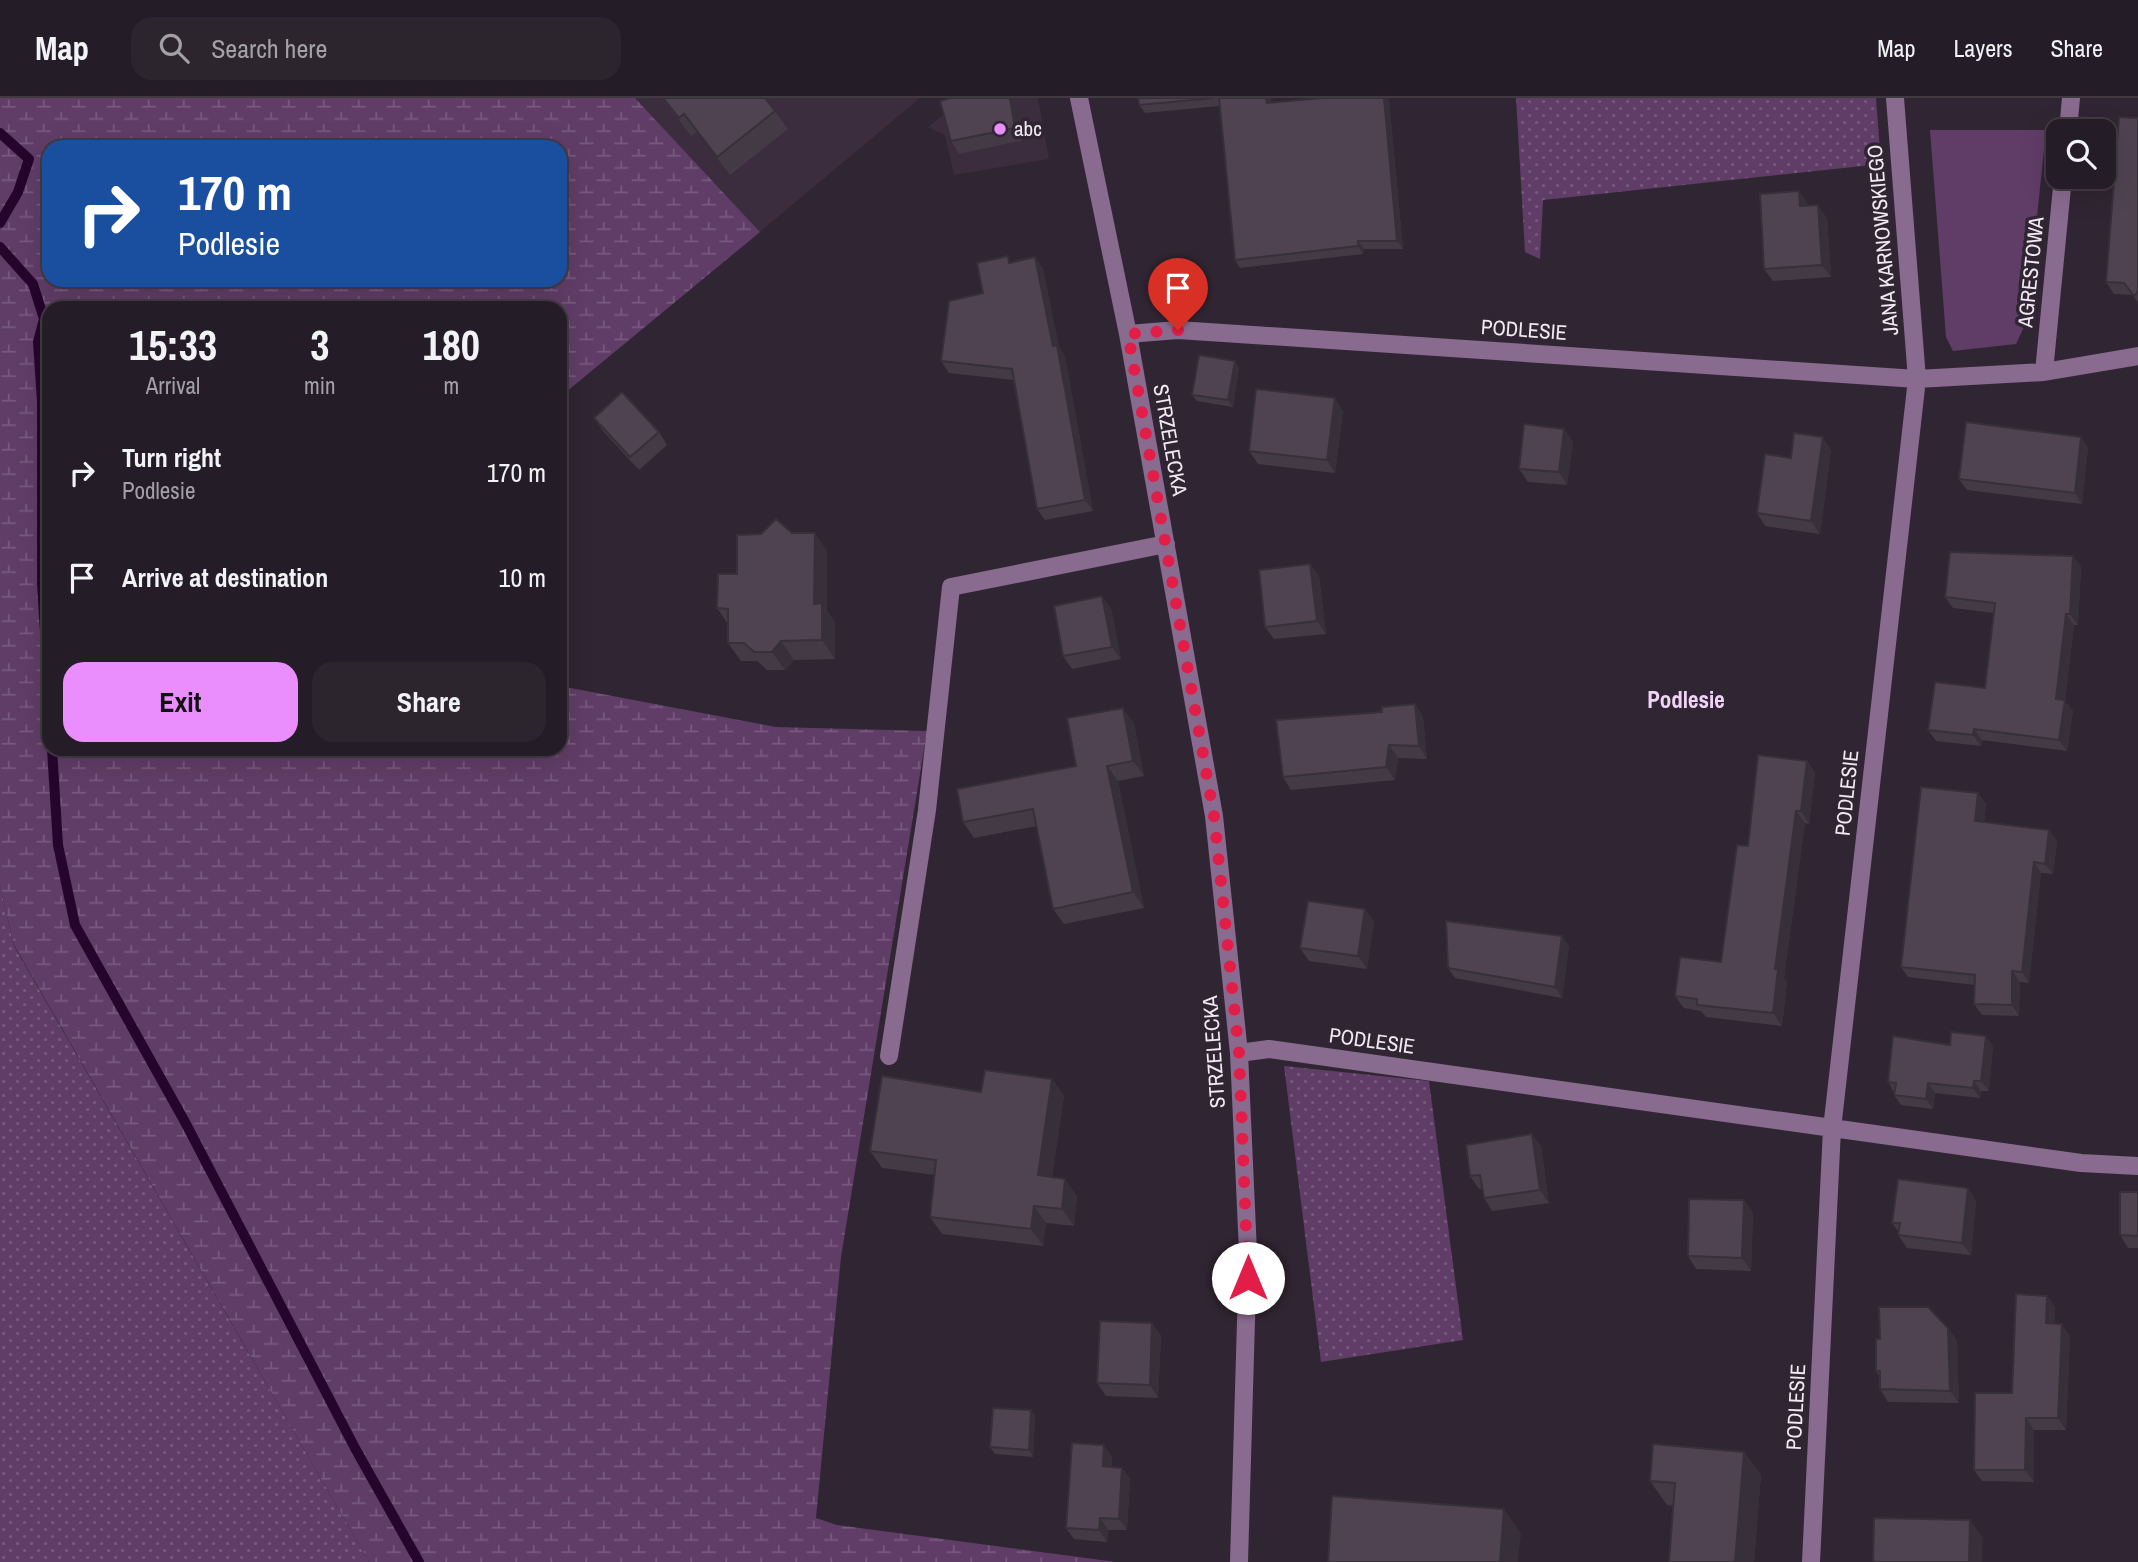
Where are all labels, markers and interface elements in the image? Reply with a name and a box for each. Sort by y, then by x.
search box [131,17,621,80]
text: Map [35,26,89,70]
icon: search [155,29,193,67]
text: Search here [211,31,327,66]
text: Map [1877,32,1915,64]
text: Layers [1953,32,2012,64]
text: Share [2050,32,2103,64]
place label: abc [1014,114,1042,143]
map controls [2046,119,2116,189]
button: search [2046,119,2116,189]
marker: abc [992,121,1008,137]
street label: JANA KARNOWSKIEGO [1860,143,1905,337]
text: 170 m [178,159,292,225]
icon: right [63,168,154,259]
street label: AGRESTOWA [2010,215,2051,330]
text: Podlesie [178,222,280,265]
pin [1148,258,1208,330]
icon: arrive [1159,269,1197,307]
street label: PODLESIE [1480,312,1568,347]
text: 15:33 [129,317,217,373]
text: 3 [310,317,329,373]
text: 180 [423,317,480,373]
text: Arrival [146,370,200,401]
text: min [304,370,336,401]
text: m [443,370,459,401]
street label: STRZELECKA [1146,382,1195,499]
text: Turn right [122,440,221,475]
icon: right [63,454,101,492]
text: 170 m [487,455,546,490]
text: Podlesie [122,475,195,506]
icon: arrive [63,559,101,597]
text: Arrive at destination [122,560,328,595]
text: 10 m [499,560,546,595]
button: Exit [63,662,298,742]
button: Share [312,662,546,742]
district label: Podlesie [1647,684,1725,715]
street label: PODLESIE [1828,749,1865,837]
street label: STRZELECKA [1195,994,1232,1109]
street label: PODLESIE [1327,1020,1417,1061]
position arrow [1211,1241,1285,1315]
street label: PODLESIE [1779,1363,1812,1451]

